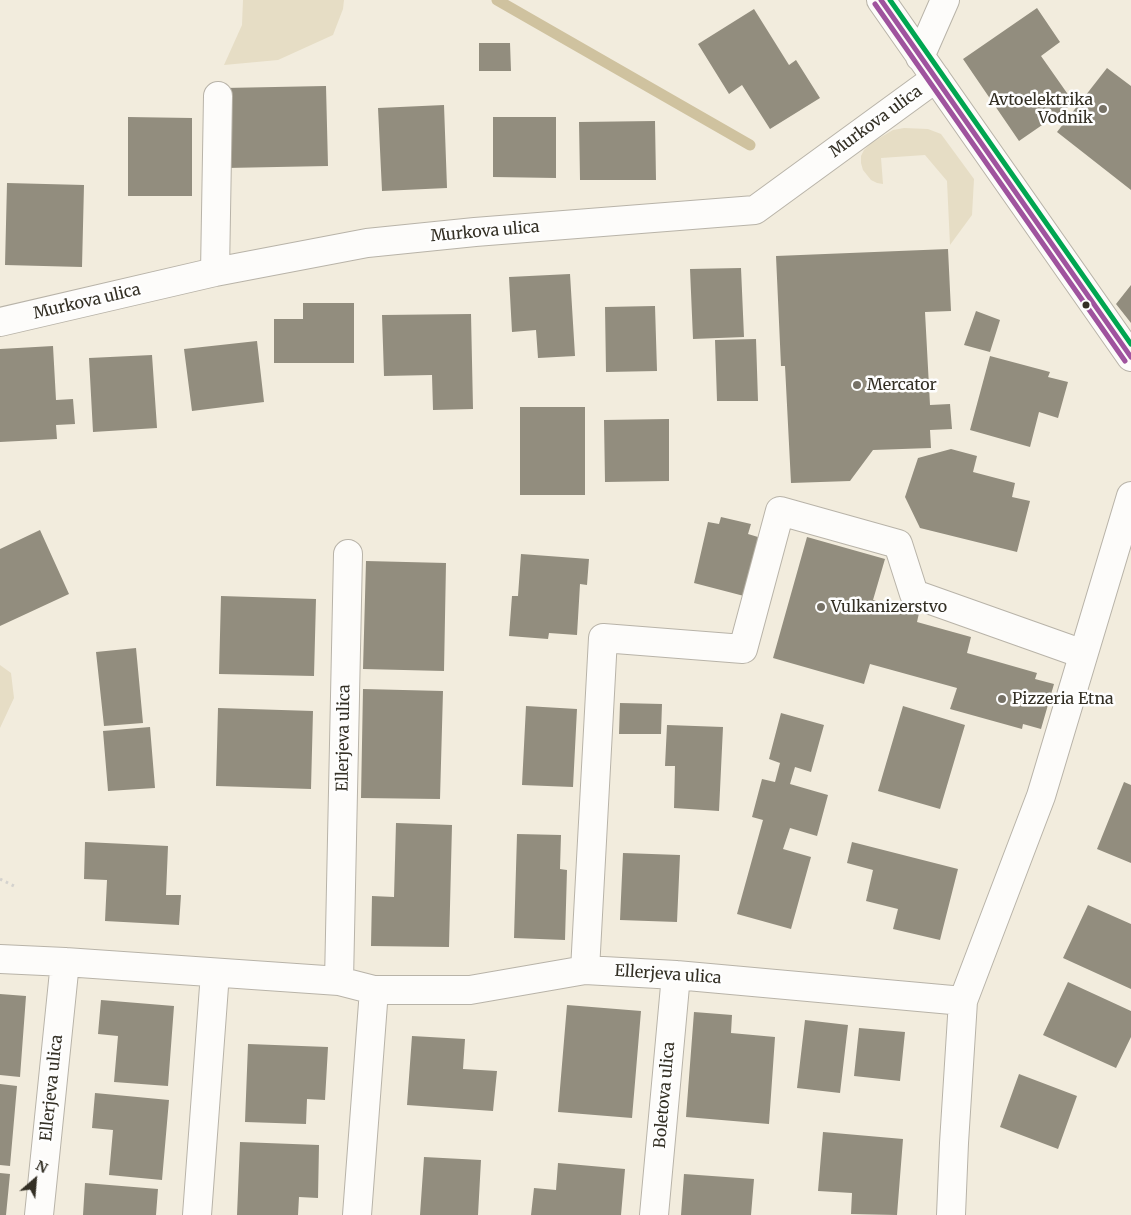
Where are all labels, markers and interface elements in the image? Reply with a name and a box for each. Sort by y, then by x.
street label: Murkova ulica [826,82,926,162]
place label: Avtoelektrika Vodnik [989,90,1093,128]
marker: Avtoelektrika Vodnik [1097,103,1109,115]
street label: Murkova ulica [430,218,540,246]
street label: Murkova ulica [32,280,142,324]
unlabelled marker [1081,300,1091,310]
place label: Mercator [867,375,937,395]
marker: Mercator [851,379,863,391]
place label: Vulkanizerstvo [831,597,947,617]
marker: Vulkanizerstvo [815,601,827,613]
street label: Ellerjeva ulica [333,684,355,792]
place label: Pizzeria Etna [1012,689,1114,709]
marker: Pizzeria Etna [996,693,1008,705]
street label: Ellerjeva ulica [614,962,722,988]
street label: Ellerjeva ulica [37,1034,67,1142]
street label: Boletova ulica [651,1041,679,1149]
north arrow [10,1155,60,1205]
text: N [33,1156,51,1177]

